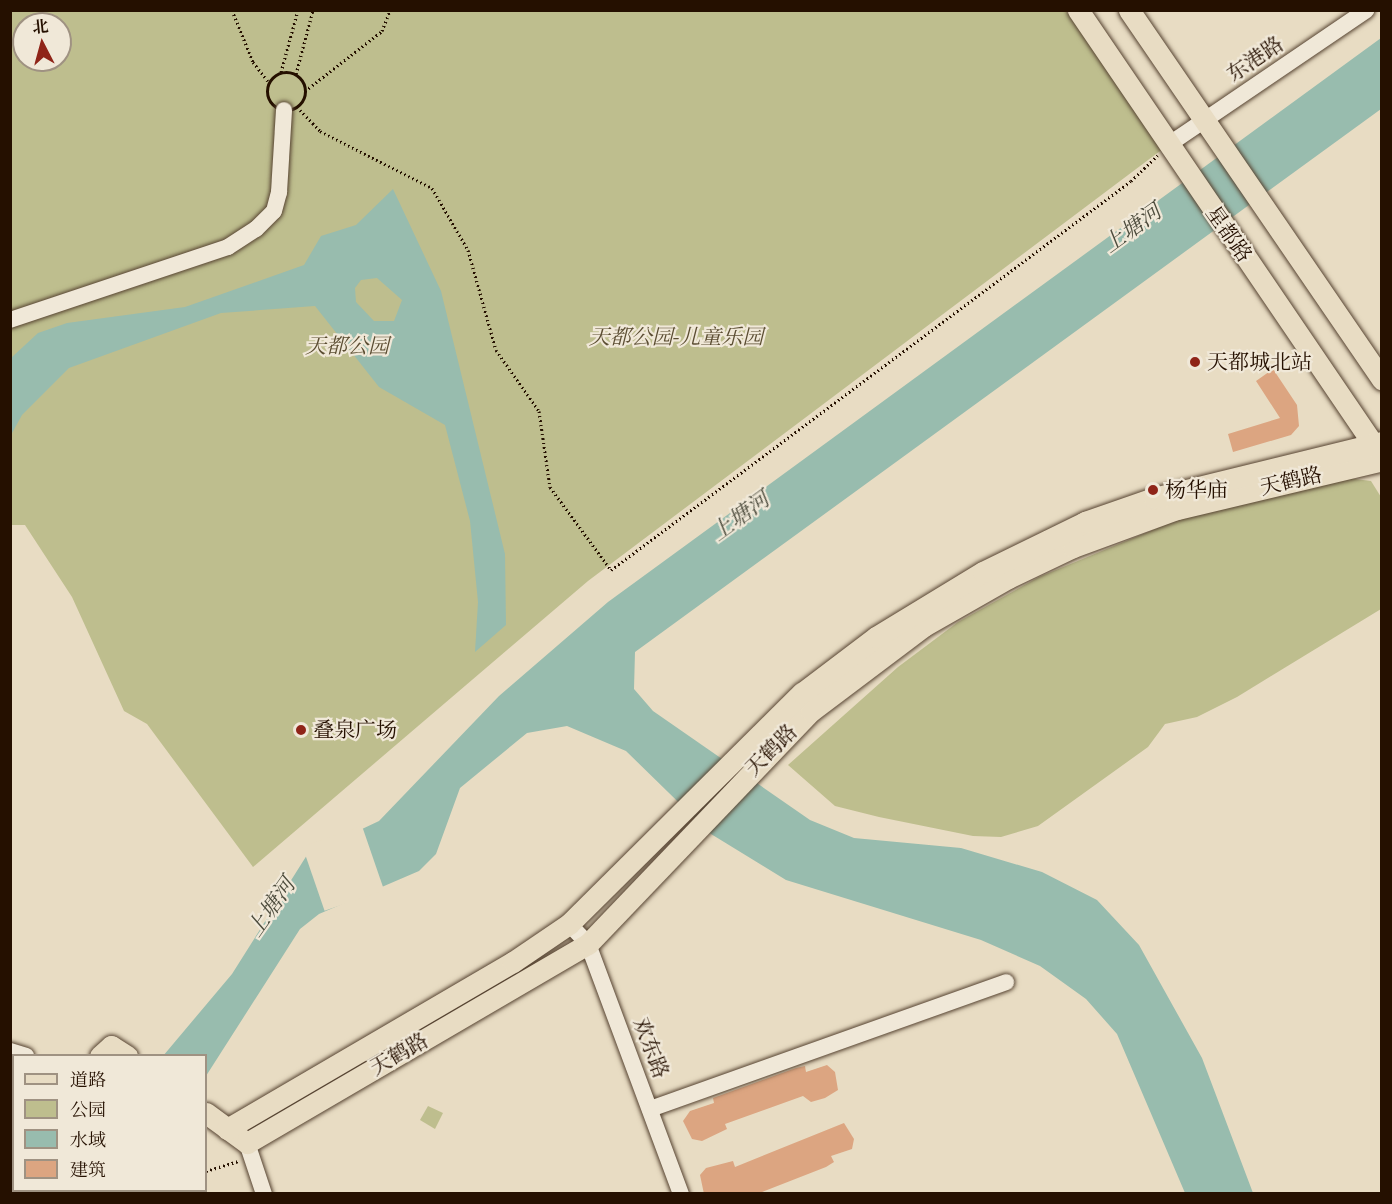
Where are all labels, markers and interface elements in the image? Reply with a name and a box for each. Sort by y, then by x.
north arrow [12,12,72,72]
text: 北 [31,13,50,39]
street label: 东港路 [1222,31,1288,87]
water label: 上塘河 [1098,198,1166,258]
street label: 星都路 [1201,201,1257,267]
park label: 天都公园-儿童乐园 [589,324,763,350]
park label: 天都公园 [305,333,389,359]
place label: 天都城北站 [1207,349,1312,375]
marker: 天都城北站 [1188,355,1202,369]
street label: 天鹤路 [1257,462,1325,500]
place label: 杨华庙 [1165,477,1228,503]
marker: 杨华庙 [1146,483,1160,497]
water label: 上塘河 [706,486,774,546]
place label: 叠泉广场 [313,717,397,743]
street label: 天鹤路 [740,719,802,781]
marker: 叠泉广场 [294,723,308,737]
water label: 上塘河 [241,872,301,942]
street label: 欢东路 [628,1014,674,1082]
street label: 天鹤路 [365,1027,433,1081]
legend [12,1054,207,1192]
text: 道路 [70,1066,106,1093]
text: 公园 [70,1096,106,1123]
text: 水域 [70,1126,106,1153]
text: 建筑 [70,1156,106,1183]

